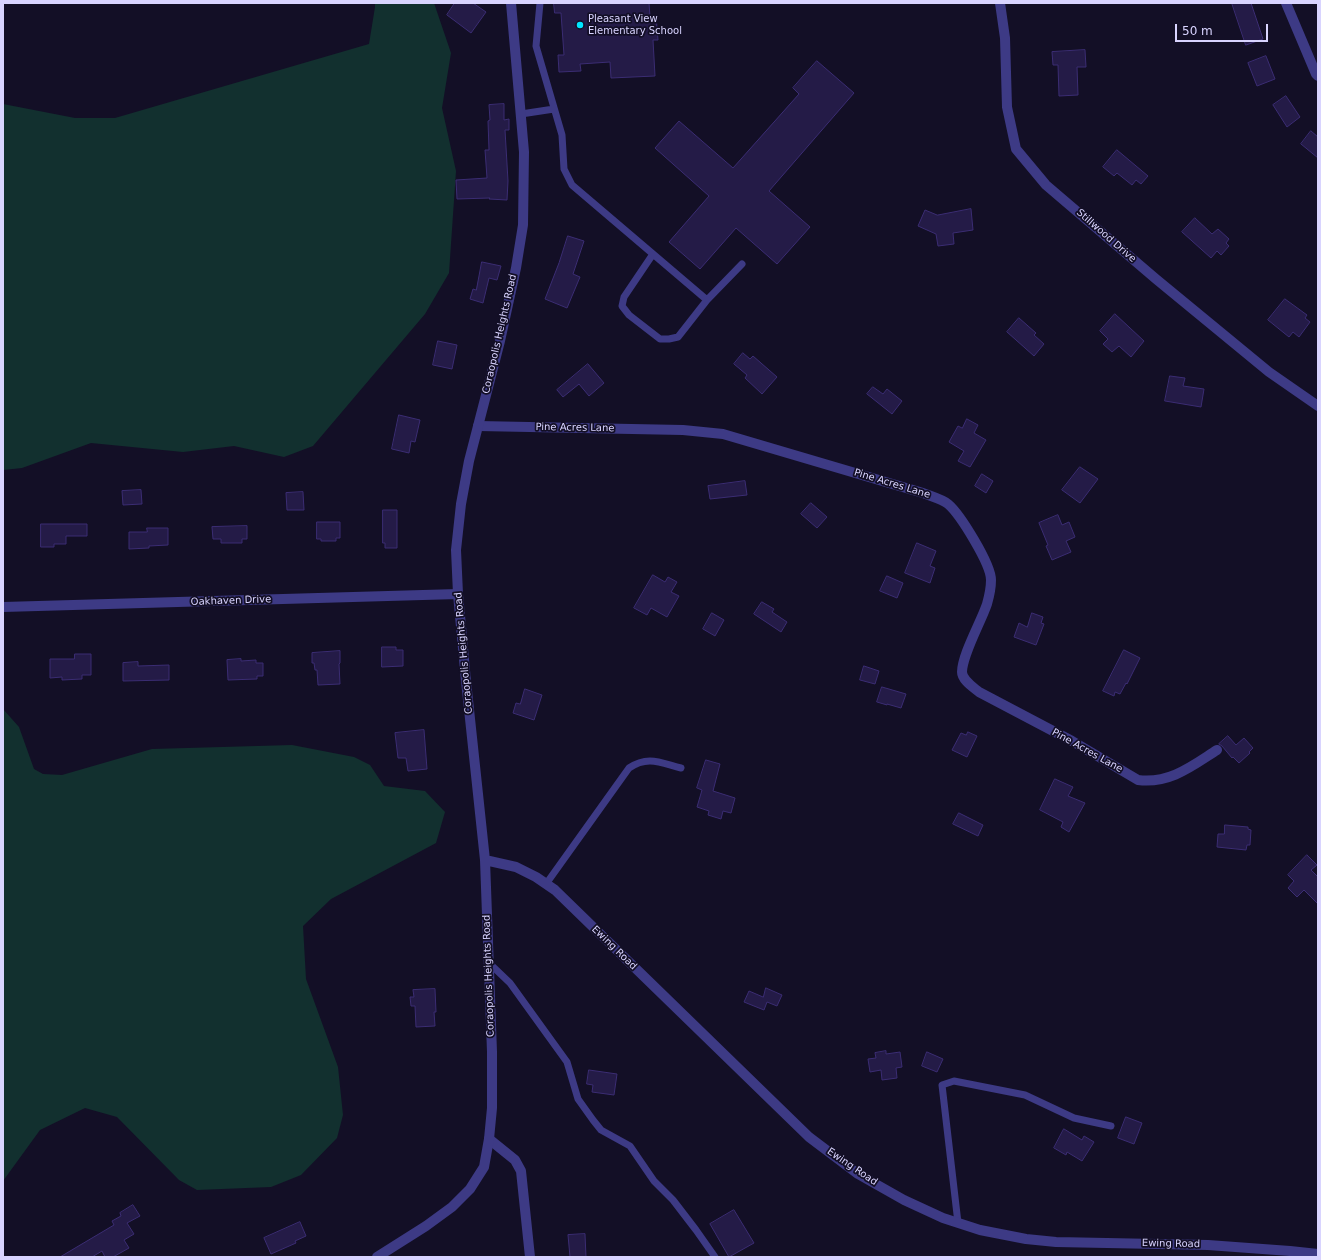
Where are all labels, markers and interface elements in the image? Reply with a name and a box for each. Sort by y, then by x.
place label: Pleasant View Elementary School [588,13,682,36]
scale bar [1177,16,1270,42]
marker: Pleasant View Elementary School [575,20,585,30]
text: 50 m [1182,24,1213,38]
street label: Stillwood Drive [1074,207,1138,265]
street label: Coraopolis Heights Road [480,273,520,395]
street label: Pine Acres Lane [535,421,615,435]
street label: Pine Acres Lane [852,467,932,501]
street label: Coraopolis Heights Road [453,592,475,714]
street label: Oakhaven Drive [191,594,271,608]
street label: Pine Acres Lane [1050,727,1124,775]
street label: Coraopolis Heights Road [481,915,497,1037]
street label: Ewing Road [589,923,639,973]
street label: Ewing Road [825,1146,879,1188]
street label: Ewing Road [1142,1237,1200,1251]

